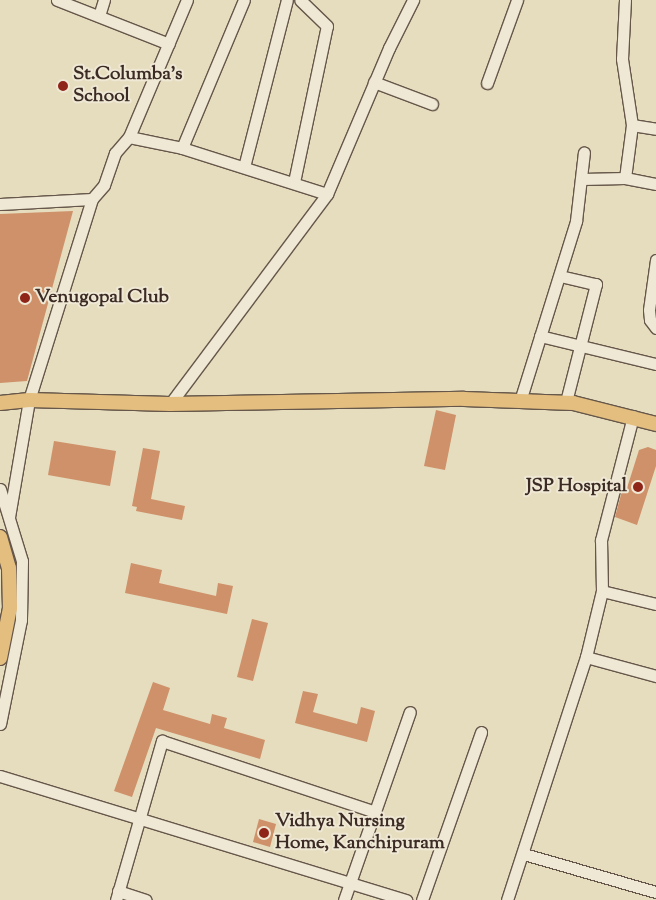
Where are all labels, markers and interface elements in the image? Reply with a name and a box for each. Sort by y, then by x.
place label: St.Columba's School [73,64,183,108]
marker: St.Columba's School [57,80,69,92]
place label: Venugopal Club [35,287,169,309]
marker: Venugopal Club [19,292,31,304]
place label: JSP Hospital [526,476,627,498]
marker: JSP Hospital [631,480,645,494]
place label: Vidhya Nursing Home, Kanchipuram [275,811,445,855]
marker: Vidhya Nursing Home, Kanchipuram [257,826,271,840]

